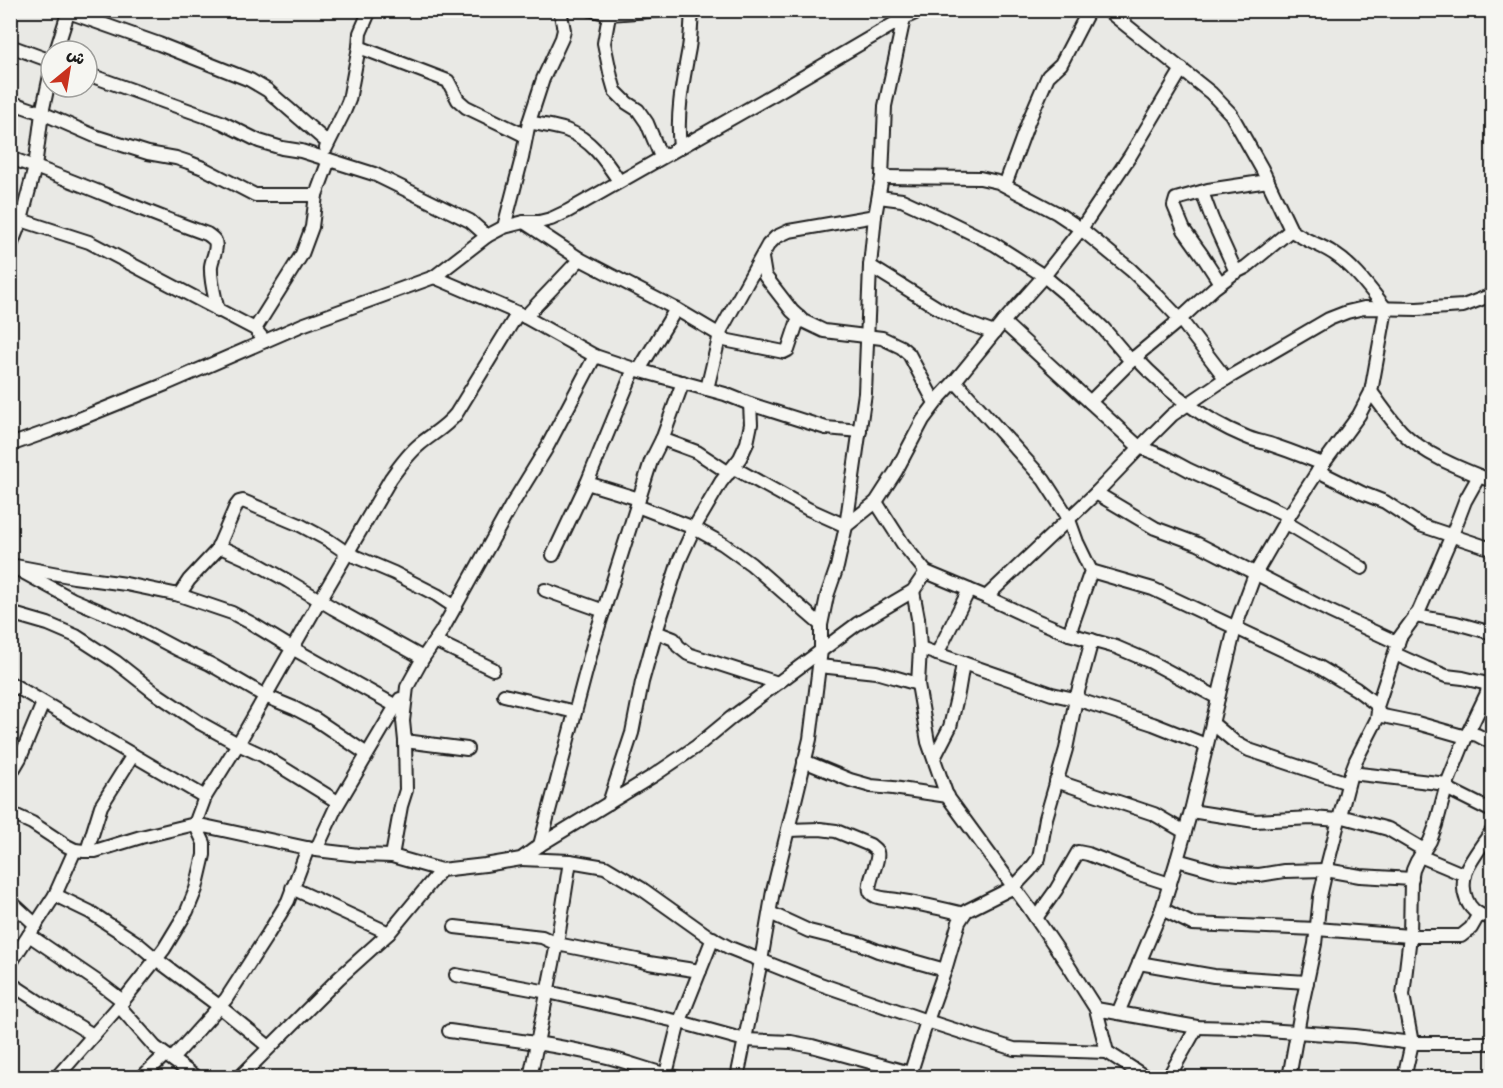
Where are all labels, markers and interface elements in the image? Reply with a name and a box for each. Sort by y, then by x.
north arrow [39,39,99,99]
text: ش [63,43,89,71]

